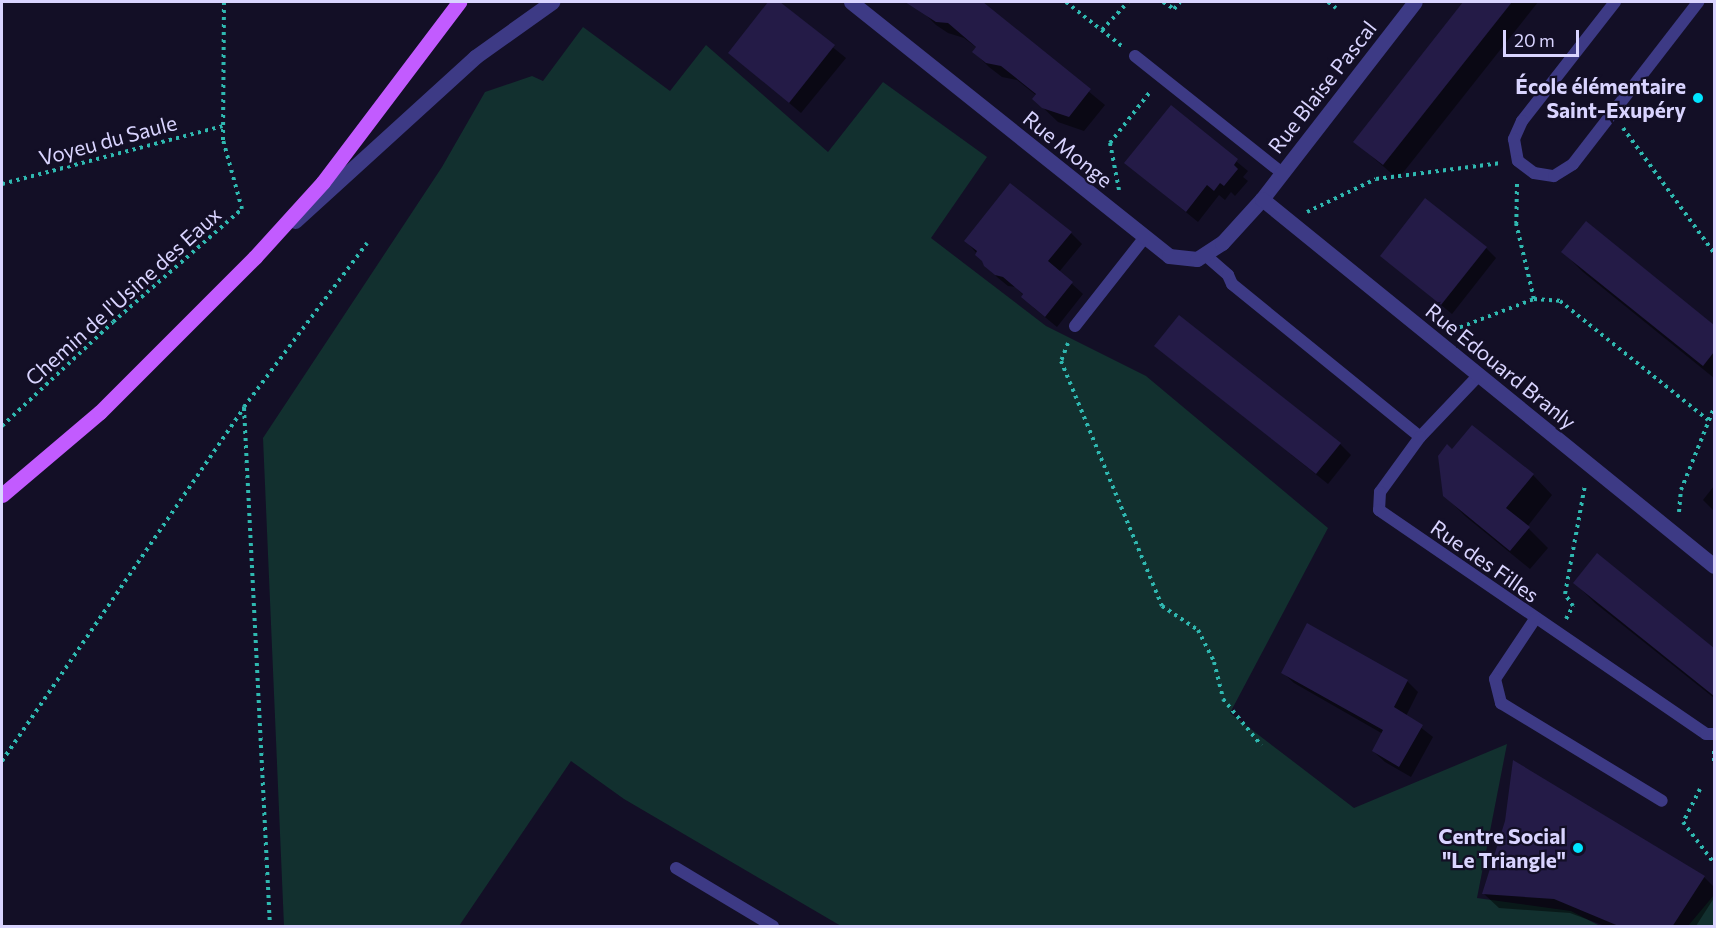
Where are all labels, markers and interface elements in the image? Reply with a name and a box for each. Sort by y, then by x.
street label: Rue Blaise Pascal [1262,16,1382,158]
scale bar [1506,18,1582,56]
text: 20 m [1514,29,1555,51]
place label: École élémentaire Saint-Exupéry [1515,73,1686,123]
marker: École élémentaire Saint-Exupéry [1691,91,1705,105]
street label: Rue Monge [1018,105,1118,193]
street label: Voyeu du Saule [36,109,180,171]
street label: Chemin de l'Usine des Eaux [20,201,226,391]
street label: Rue Edouard Branly [1421,298,1581,434]
street label: Rue des Filles [1426,514,1544,608]
place label: Centre Social "Le Triangle" [1438,823,1566,873]
marker: Centre Social "Le Triangle" [1571,841,1585,855]

